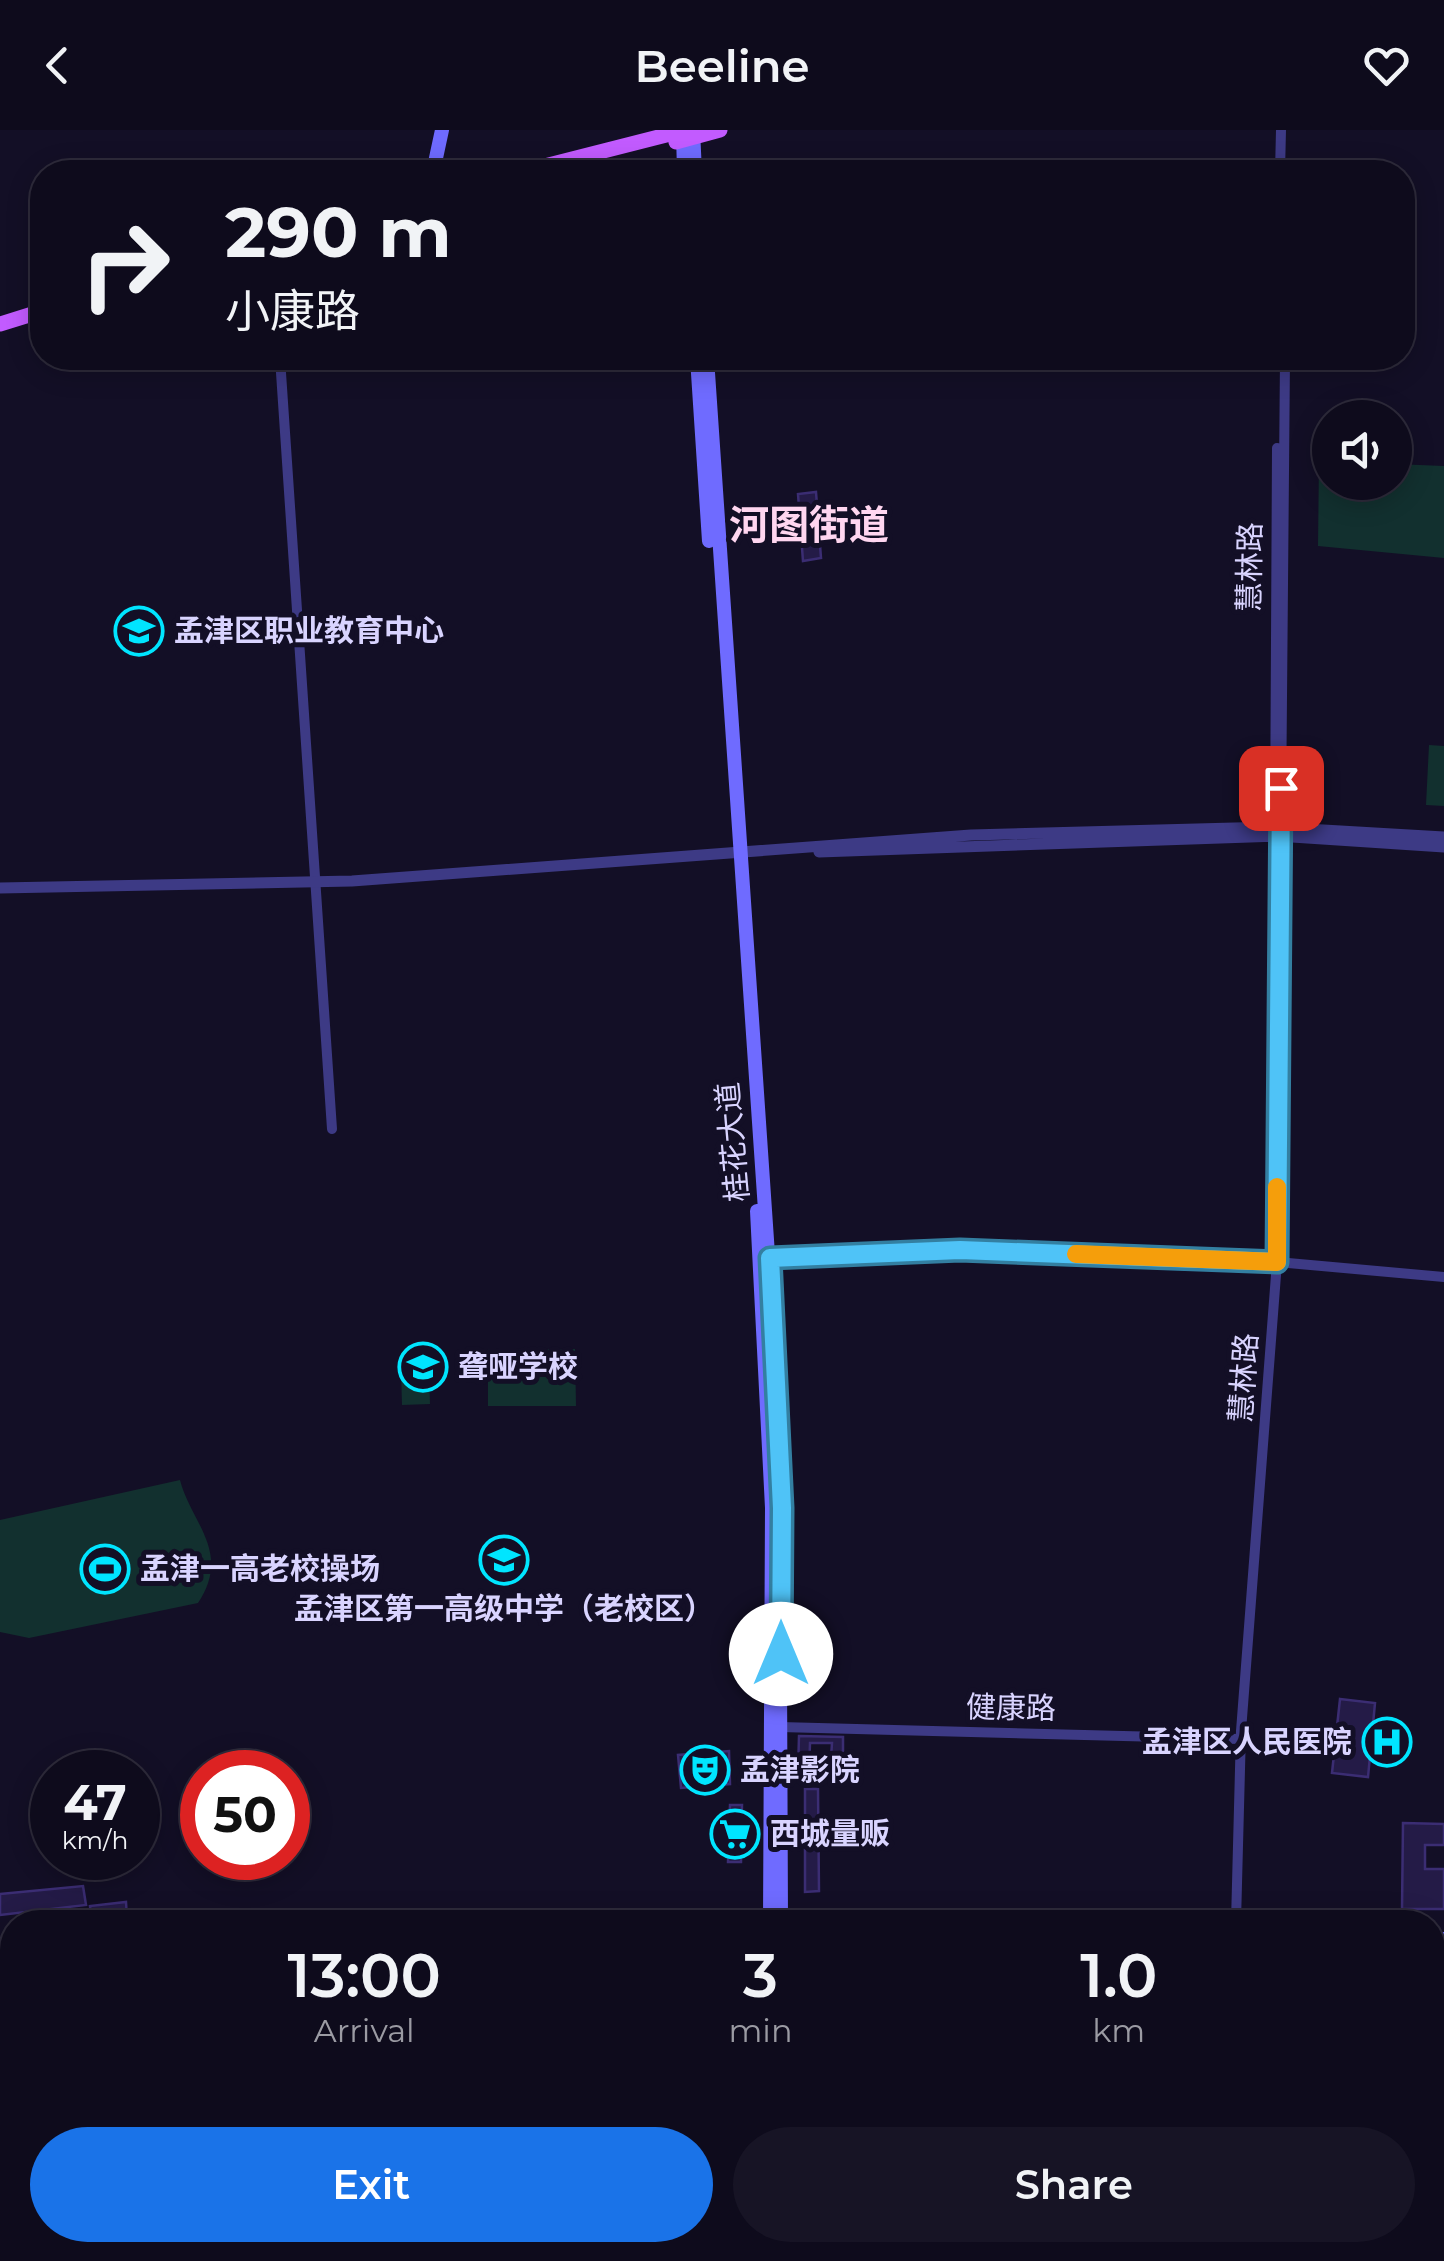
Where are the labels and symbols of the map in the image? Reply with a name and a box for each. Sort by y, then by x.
district label: 河图街道 [729,500,889,549]
street label: 慧林路 [1230,522,1269,612]
school or university icon: 孟津区职业教育中心 [113,605,165,657]
place label: 孟津区职业教育中心 [174,612,444,649]
pin [1239,746,1324,831]
street label: 桂花大道 [709,1081,756,1203]
street label: 慧林路 [1222,1332,1265,1424]
school or university icon: 聋哑学校 [397,1341,449,1393]
place label: 聋哑学校 [458,1348,578,1385]
school or university icon: 孟津区第一高级中学（老校区） [478,1534,530,1586]
sports icon: 孟津一高老校操场 [79,1543,131,1595]
place label: 孟津一高老校操场 [140,1550,380,1587]
place label: 孟津区第一高级中学（老校区） [294,1590,714,1627]
position arrow [729,1602,833,1706]
street label: 健康路 [966,1688,1056,1727]
hospital icon: 孟津区人民医院 [1361,1716,1413,1768]
place label: 孟津区人民医院 [1142,1723,1352,1760]
theatre icon: 孟津影院 [679,1744,731,1796]
speed limit sign: 50 [180,1750,310,1880]
place label: 孟津影院 [740,1751,860,1788]
supermarket icon: 西城量贩 [709,1808,761,1860]
place label: 西城量贩 [770,1815,890,1852]

